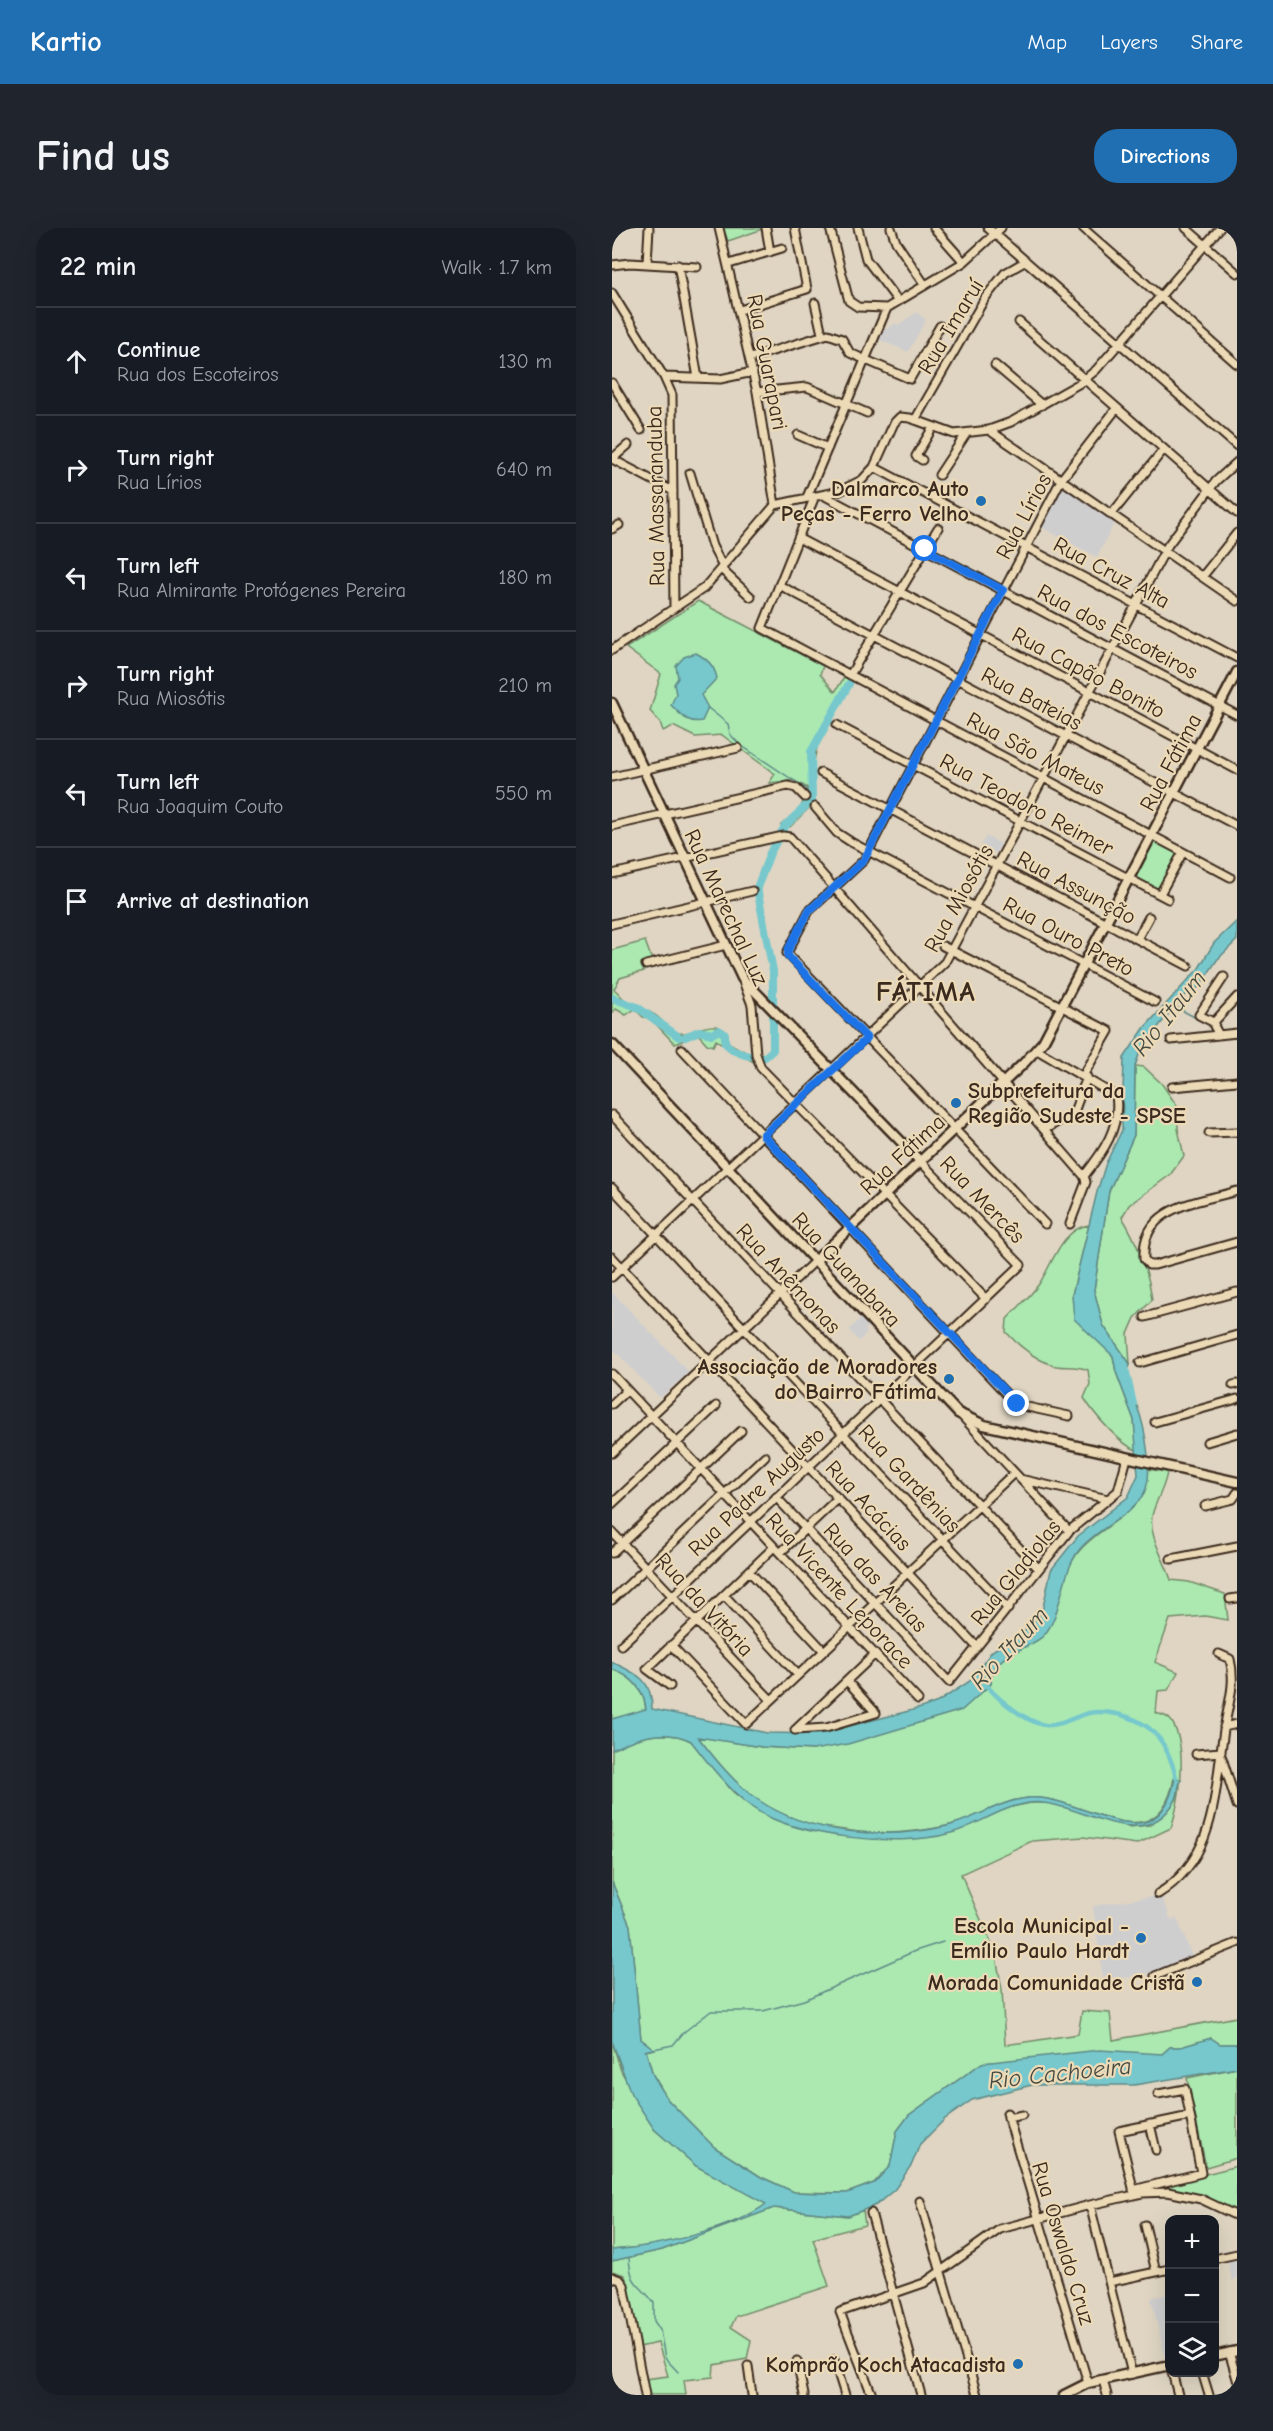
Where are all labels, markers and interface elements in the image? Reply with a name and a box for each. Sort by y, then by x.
text: Kartio [30,26,102,58]
text: Map [1028,30,1067,54]
text: Layers [1100,30,1158,54]
text: Share [1191,30,1243,54]
button: Directions [1094,129,1237,183]
text: Find us [36,132,170,181]
text: 22 min [60,252,136,282]
text: Walk · 1.7 km [441,256,552,279]
street label: Rua Imaruí [912,273,990,379]
street label: Rua Guarapari [741,292,793,432]
text: Continue [117,337,200,363]
icon: ahead [60,345,93,378]
text: 130 m [499,350,552,373]
text: Rua dos Escoteiros [117,363,279,386]
street label: Rua Massaranduba [641,406,671,586]
text: Turn right [117,445,214,471]
icon: right [60,453,93,486]
text: 640 m [496,458,552,481]
street label: Rua Lírios [990,469,1057,564]
text: Rua Lírios [117,471,202,494]
place label: Dalmarco Auto Peças - Ferro Velho [781,476,969,527]
marker: Dalmarco Auto Peças - Ferro Velho [974,494,988,508]
street label: Rua Cruz Alta [1049,531,1174,614]
route start [911,535,937,561]
text: Turn left [117,553,199,579]
icon: left [60,561,93,594]
text: 180 m [498,566,552,589]
text: Rua Almirante Protógenes Pereira [117,579,406,602]
street label: Rua dos Escoteiros [1033,579,1202,685]
street label: Rua Capão Bonito [1008,622,1170,724]
text: Turn right [117,661,214,687]
street label: Rua Bateias [977,662,1086,736]
icon: right [60,669,93,702]
text: 210 m [498,674,552,697]
text: Rua Miosótis [117,687,225,710]
street label: Rua São Mateus [962,707,1109,801]
street label: Rua Fátima [1134,709,1207,816]
street label: Rua Teodoro Reimer [935,748,1118,862]
text: Turn left [117,769,199,795]
icon: left [60,777,93,810]
text: 550 m [495,782,552,805]
text: Rua Joaquim Couto [117,795,283,818]
street label: Rua Marechal Luz [678,825,774,990]
street label: Rua Miosótis [919,840,999,957]
street label: Rua Assunção [1013,846,1141,930]
icon: arrive [60,885,93,918]
text: Arrive at destination [117,888,309,914]
street label: Rua Ouro Preto [999,891,1139,982]
water label: Rio Itaum [1126,965,1212,1061]
district label: FÁTIMA [876,975,976,1008]
place label: Subprefeitura da Região Sudeste - SPSE [968,1078,1186,1129]
marker: Subprefeitura da Região Sudeste - SPSE [949,1096,963,1110]
street label: Rua Fátima [855,1109,951,1201]
street label: Rua Mercês [934,1151,1030,1249]
street label: Rua Guanabara [786,1207,906,1333]
street label: Rua Anêmonas [730,1218,846,1339]
place label: Associação de Moradores do Bairro Fátima [697,1354,937,1405]
marker: Associação de Moradores do Bairro Fátima [942,1372,956,1386]
route end [1003,1390,1029,1416]
street label: Rua Gardênias [853,1419,966,1538]
street label: Rua Padre Augusto [683,1422,830,1562]
street label: Rua Acácias [820,1455,917,1556]
street label: Rua Vicente Leporace [760,1507,918,1674]
street label: Rua Gladiolas [965,1514,1066,1631]
street label: Rua das Areias [818,1518,933,1638]
street label: Rua da Vitória [650,1547,759,1662]
water label: Rio Itaum [964,1601,1054,1695]
place label: Escola Municipal - Emílio Paulo Hardt [950,1913,1130,1964]
marker: Escola Municipal - Emílio Paulo Hardt [1134,1931,1148,1945]
place label: Morada Comunidade Cristã [928,1970,1185,1996]
marker: Morada Comunidade Cristã [1190,1975,1204,1989]
water label: Rio Cachoeira [987,2052,1133,2094]
street label: Rua Oswaldo Cruz [1026,2159,1100,2328]
map controls [1165,2215,1219,2377]
button: + [1165,2215,1219,2269]
button: − [1165,2269,1219,2323]
button: layers [1165,2323,1219,2377]
place label: Komprão Koch Atacadista [766,2352,1006,2378]
marker: Komprão Koch Atacadista [1011,2357,1025,2371]

